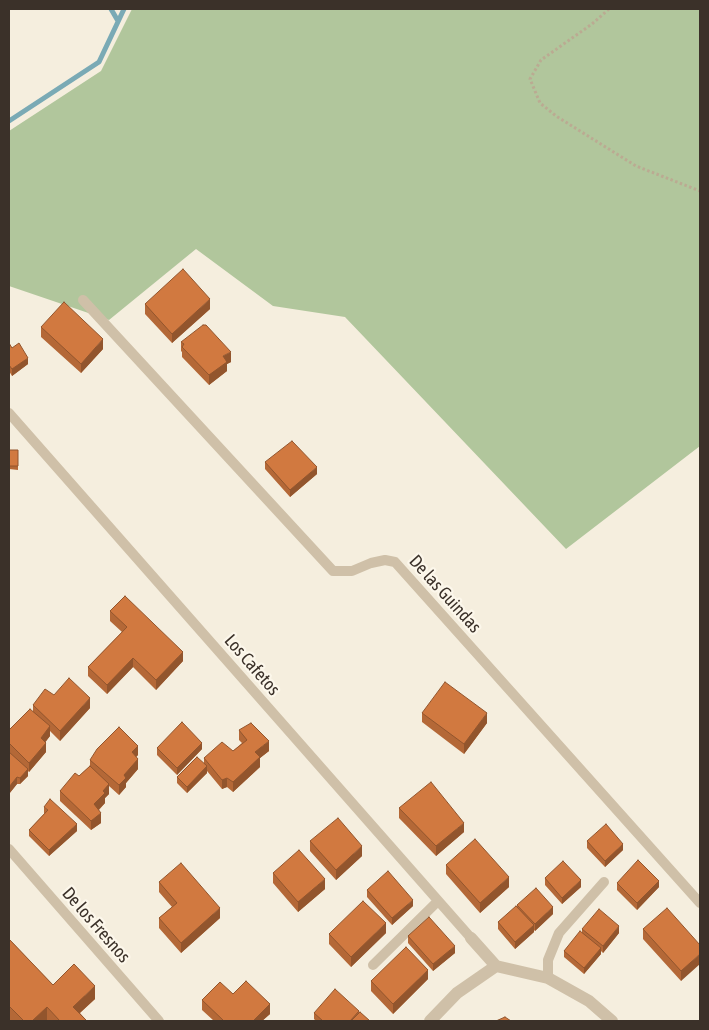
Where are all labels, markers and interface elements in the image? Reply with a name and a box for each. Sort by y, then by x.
street label: De las Guindas [405,551,485,637]
street label: Los Cafetos [220,630,284,700]
street label: De los Fresnos [57,883,135,967]

